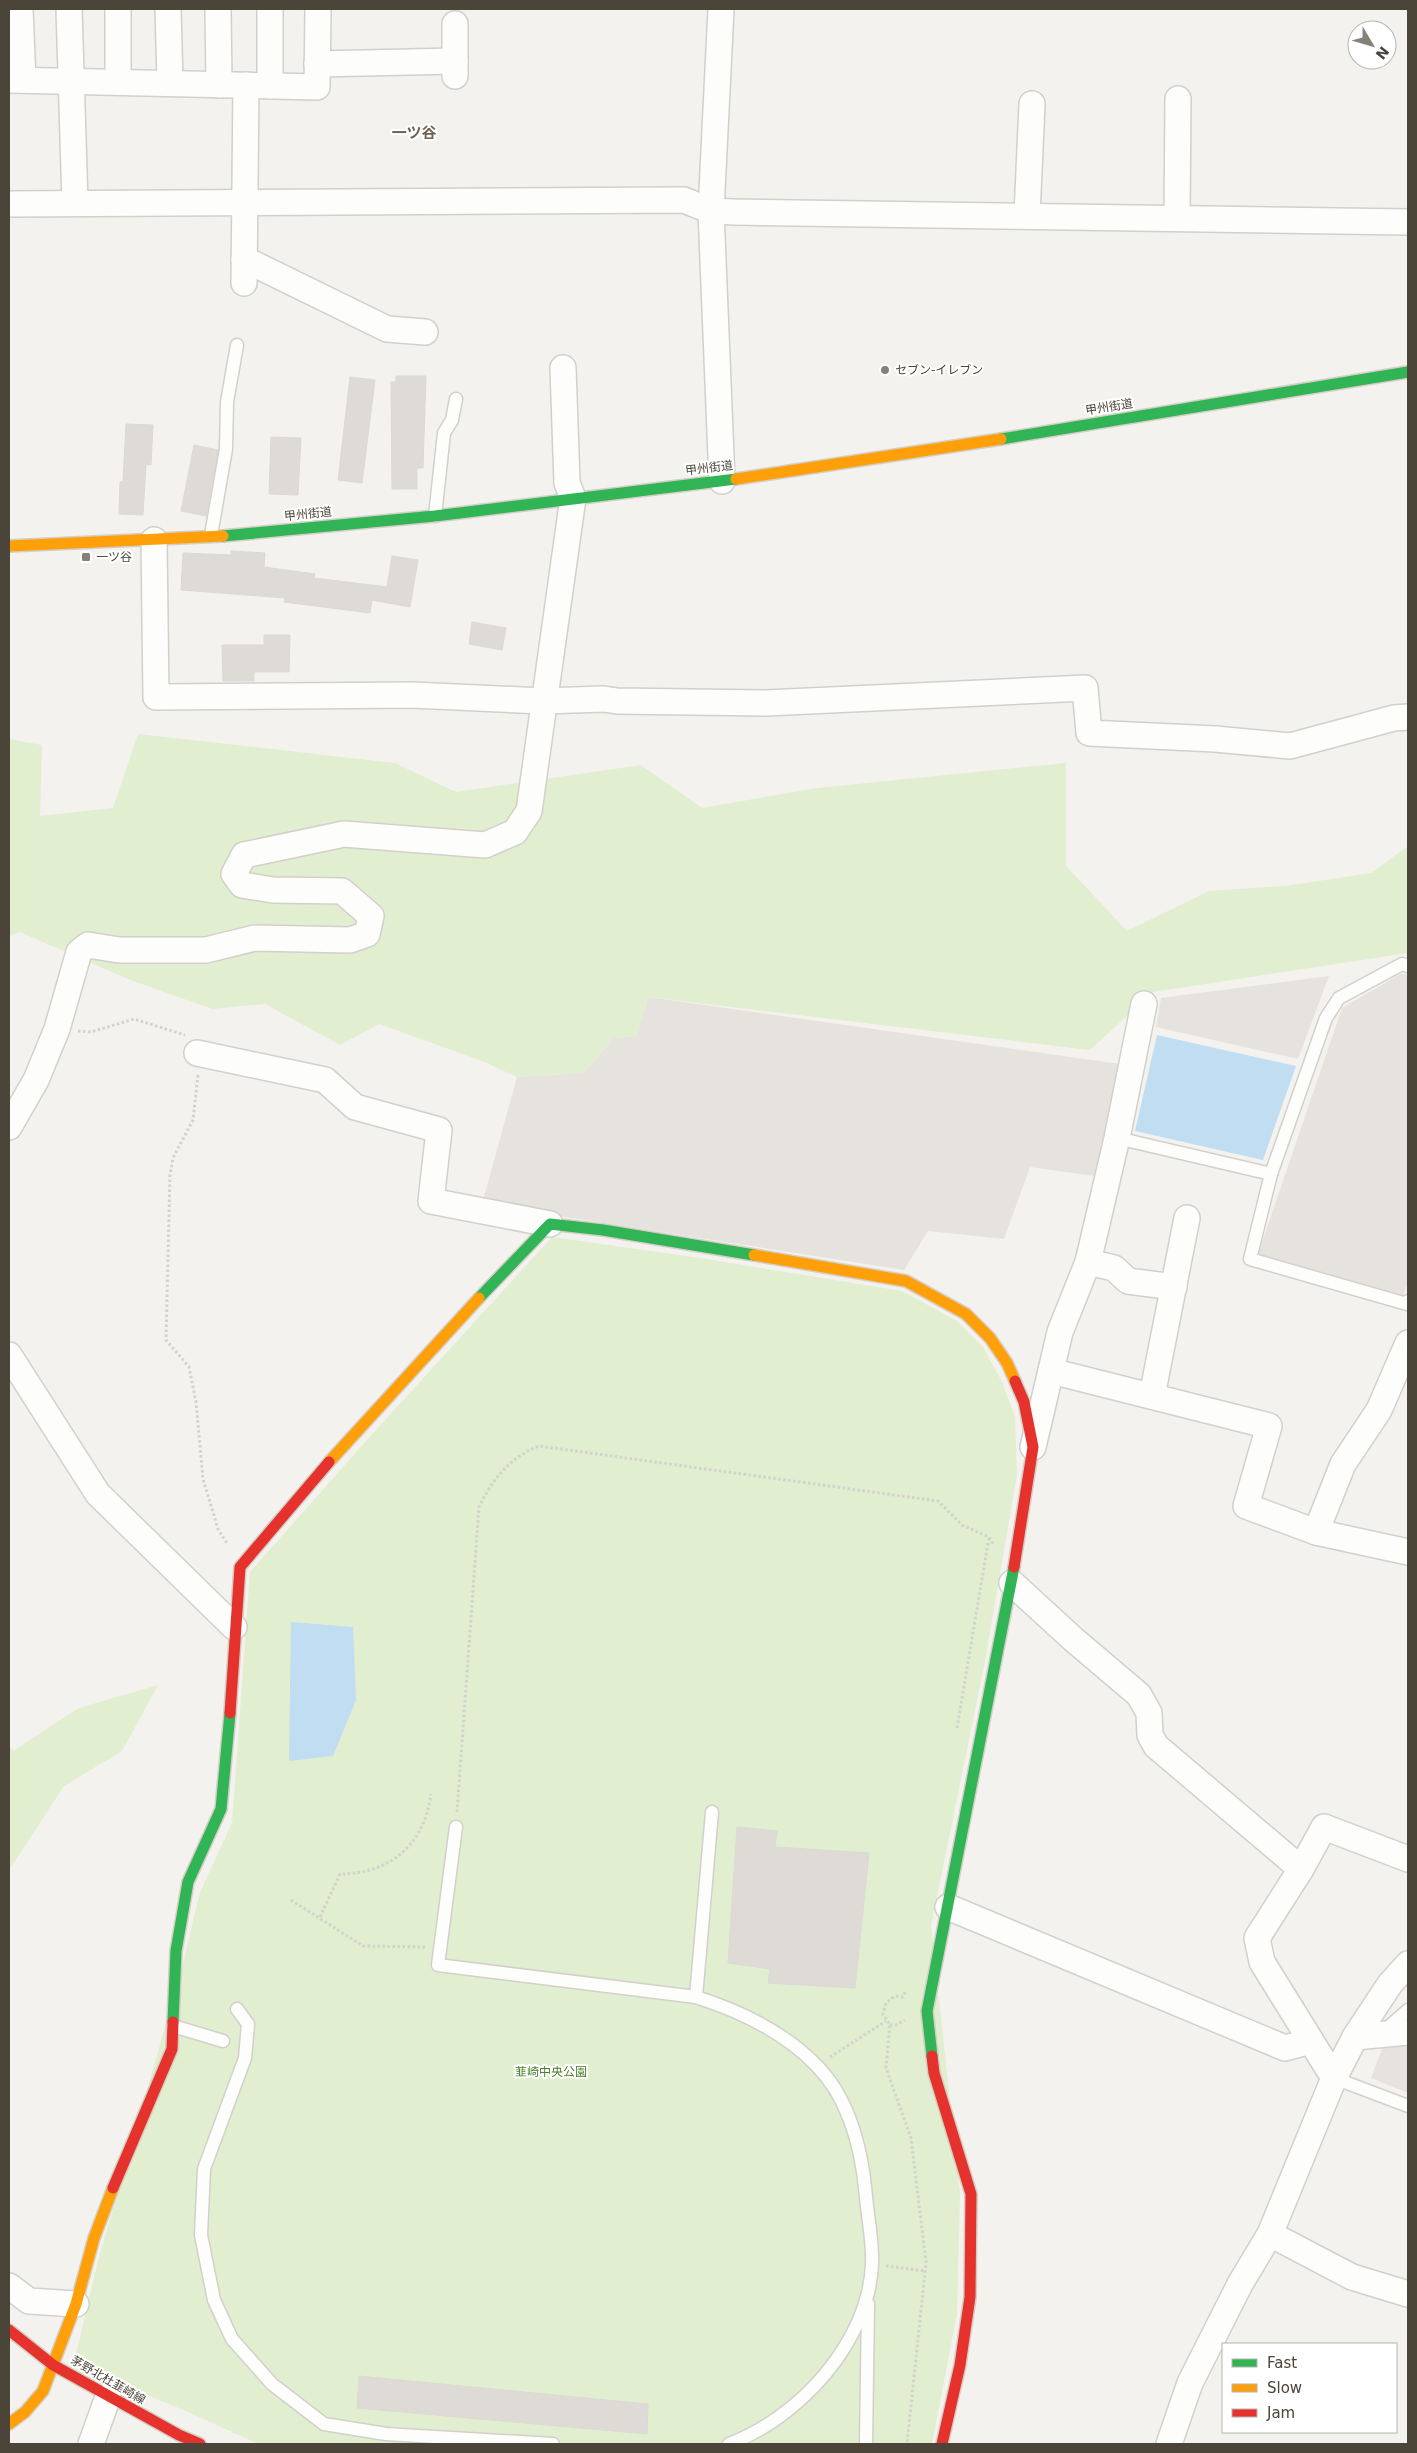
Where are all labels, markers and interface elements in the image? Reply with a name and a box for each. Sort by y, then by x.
north arrow [1347,20,1397,70]
text: N [1372,43,1392,63]
district label: 一ツ谷 [391,124,437,142]
place label: セブン-イレブン [895,363,983,377]
marker: セブン-イレブン [879,364,891,376]
street label: 甲州街道 [1084,396,1134,418]
street label: 甲州街道 [684,458,734,478]
street label: 甲州街道 [283,505,333,523]
place label: 一ツ谷 [96,550,132,564]
marker: 一ツ谷 [80,551,92,563]
park label: 韮崎中央公園 [515,2065,587,2079]
legend [1222,2343,1397,2433]
street label: 茅野北杜韮崎線 [68,2353,148,2407]
text: Fast [1267,2354,1297,2372]
text: Slow [1267,2379,1302,2397]
text: Jam [1266,2404,1295,2422]

